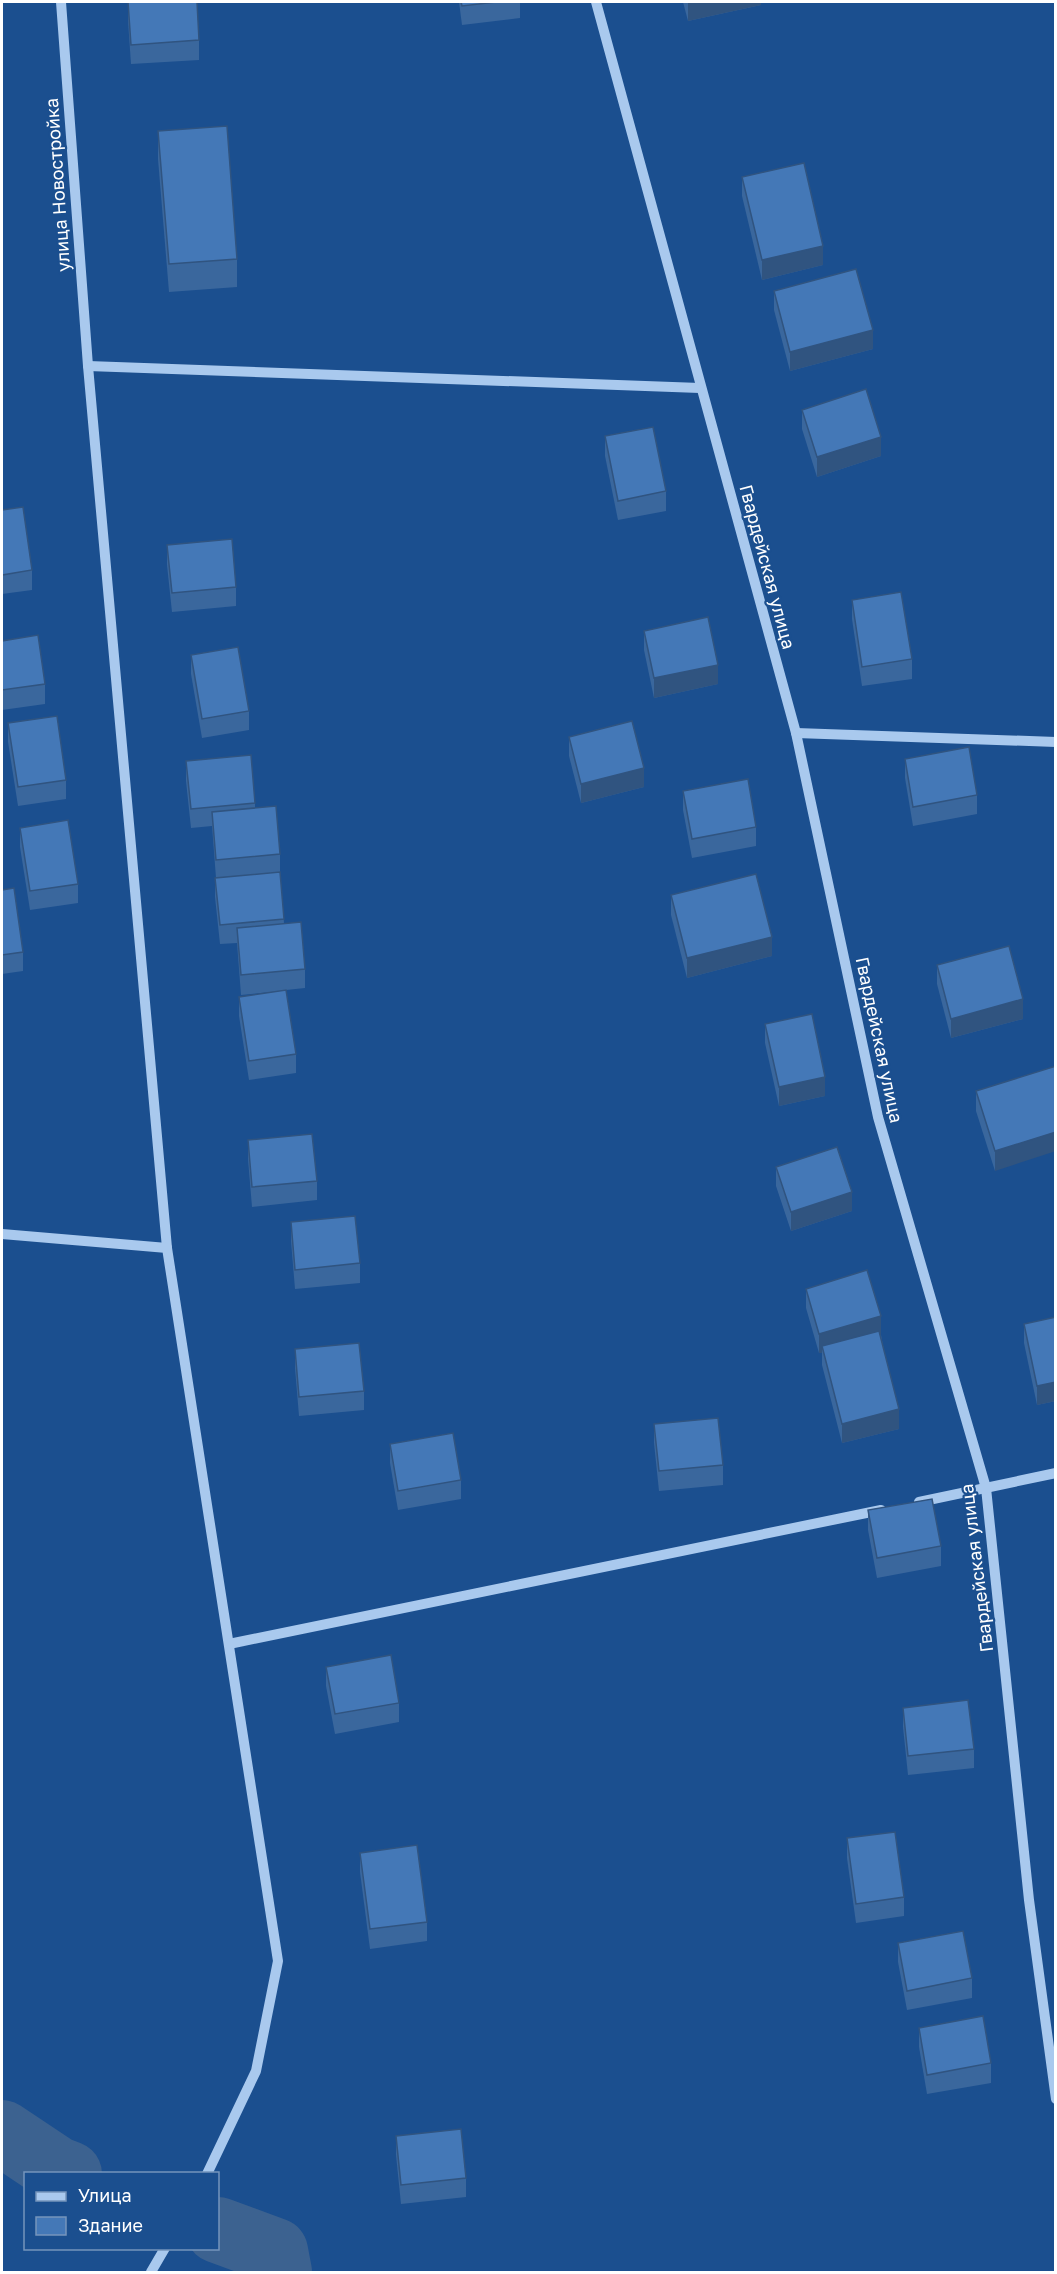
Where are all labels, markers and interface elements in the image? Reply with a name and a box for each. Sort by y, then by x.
street label: улица Новостройка [40,97,74,273]
street label: Гвардейская улица [735,482,800,651]
street label: Гвардейская улица [852,955,908,1125]
street label: Гвардейская улица [955,1483,997,1653]
legend [24,2172,219,2250]
text: Улица [78,2184,132,2206]
text: Здание [78,2214,143,2236]

